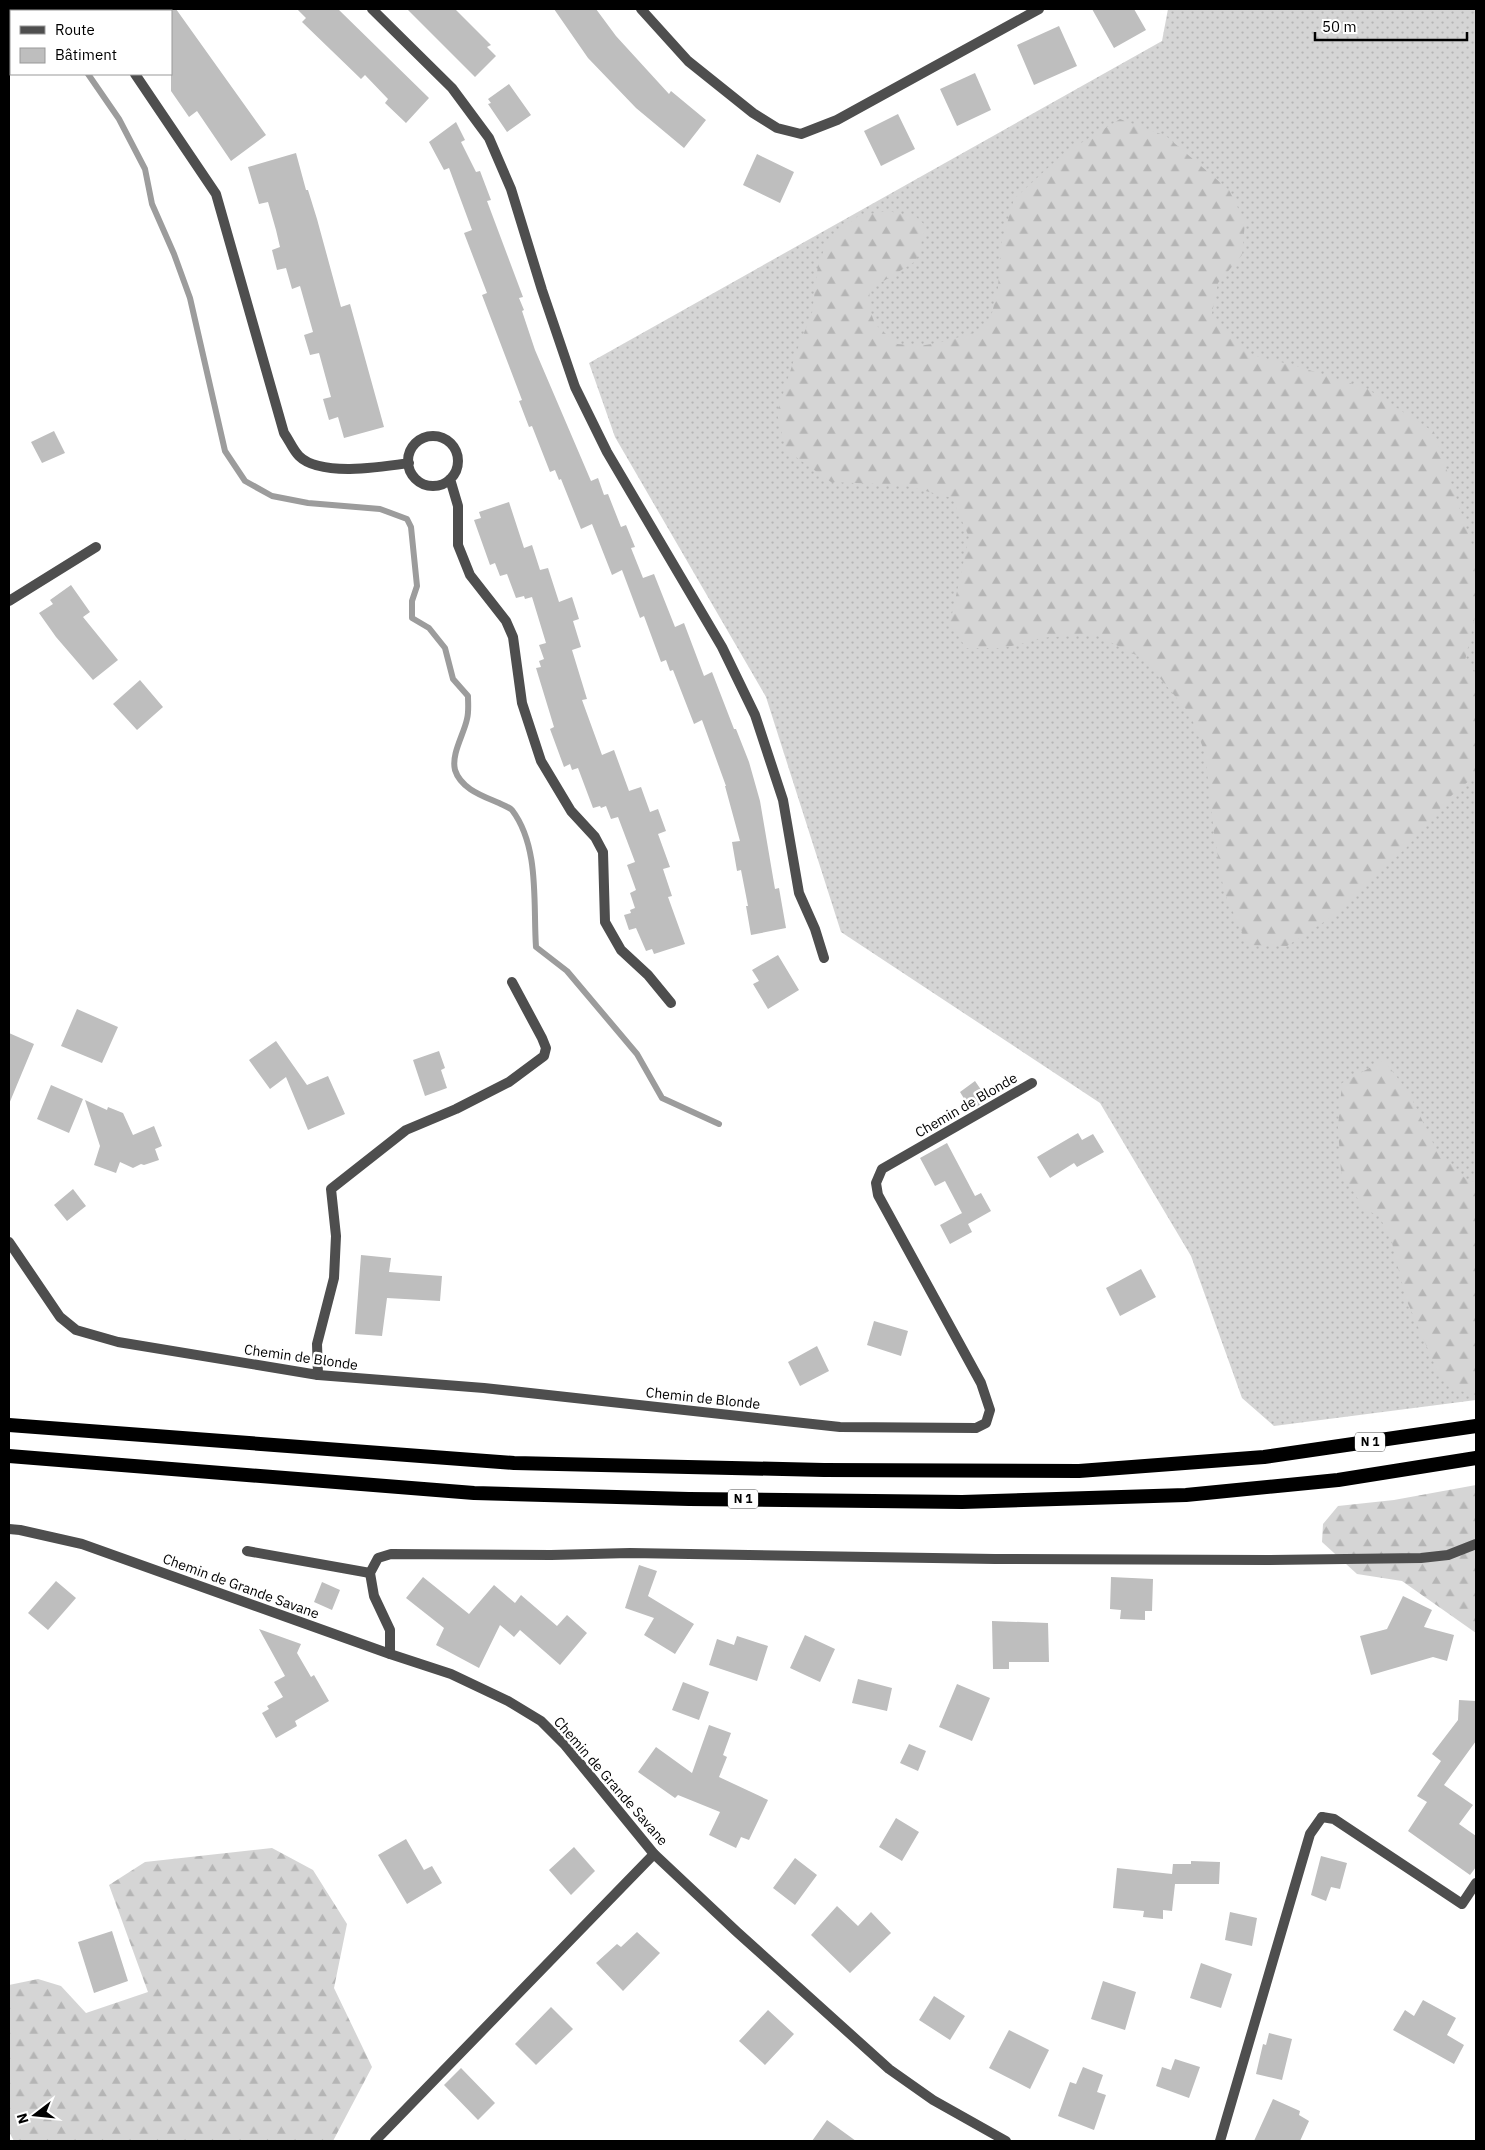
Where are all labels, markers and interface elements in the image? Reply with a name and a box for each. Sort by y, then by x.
legend [10,10,172,75]
scale bar [1315,10,1468,42]
text: 50 m [1322,17,1357,36]
text: Route [55,20,95,39]
text: Bâtiment [55,45,117,64]
street label: Chemin de Blonde [912,1068,1021,1142]
street label: Chemin de Blonde [243,1340,359,1374]
street label: Chemin de Blonde [645,1383,761,1413]
road number: N 1 [1355,1432,1385,1451]
road number: N 1 [728,1490,758,1508]
street label: Chemin de Grande Savane [160,1549,322,1623]
street label: Chemin de Grande Savane [550,1713,672,1849]
north arrow [10,2090,60,2140]
text: N [12,2111,33,2126]

